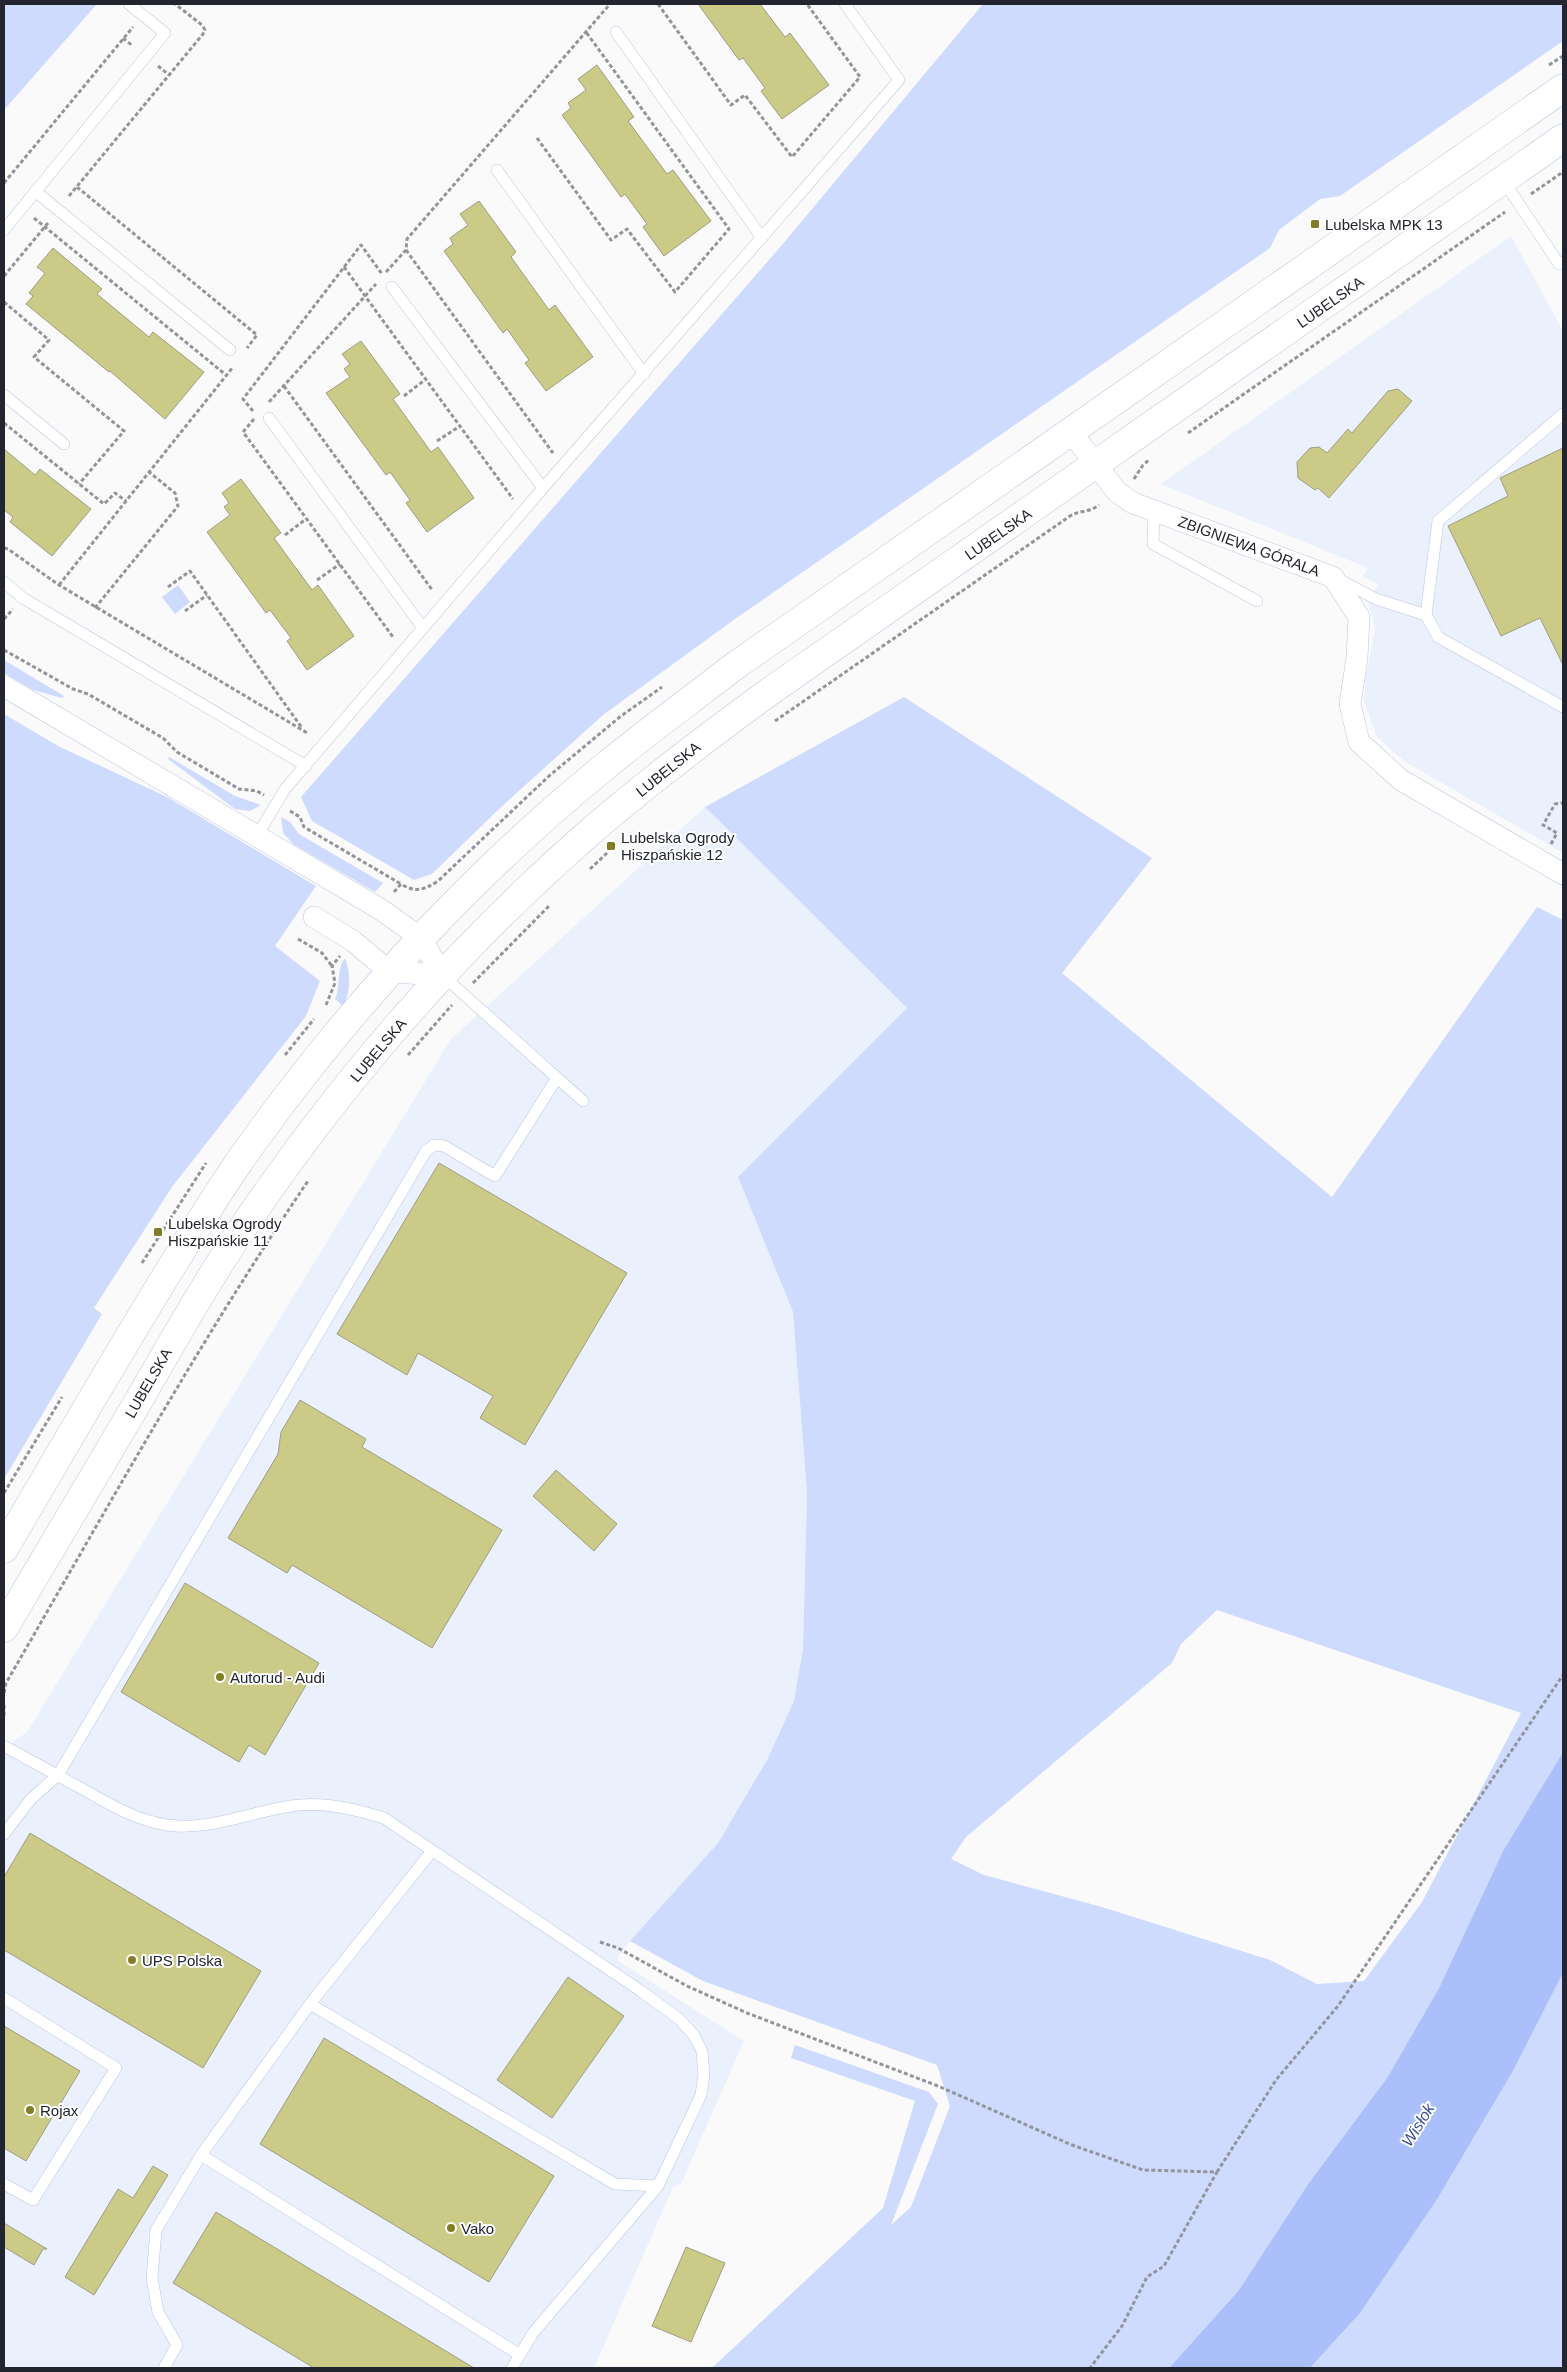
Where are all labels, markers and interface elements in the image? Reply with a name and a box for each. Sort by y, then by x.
place label: Lubelska MPK 13 [1325,216,1443,233]
marker: Lubelska MPK 13 [1309,218,1321,230]
street label: LUBELSKA [1293,273,1367,331]
street label: LUBELSKA [961,505,1035,563]
street label: ZBIGNIEWA GÓRALA [1176,512,1322,580]
street label: LUBELSKA [633,738,703,800]
place label: Lubelska Ogrody Hiszpańskie 12 [621,829,735,863]
marker: Lubelska Ogrody Hiszpańskie 12 [605,840,617,852]
street label: LUBELSKA [347,1015,409,1085]
place label: Lubelska Ogrody Hiszpańskie 11 [168,1215,282,1249]
marker: Lubelska Ogrody Hiszpańskie 11 [152,1226,164,1238]
street label: LUBELSKA [121,1345,175,1421]
place label: Autorud - Audi [230,1669,325,1686]
marker: Autorud - Audi [214,1671,226,1683]
place label: UPS Polska [142,1952,223,1969]
marker: UPS Polska [126,1954,138,1966]
water label: Wisłok [1398,2100,1438,2149]
place label: Rojax [40,2102,79,2119]
marker: Rojax [24,2104,36,2116]
place label: Vako [461,2220,494,2237]
marker: Vako [445,2222,457,2234]

